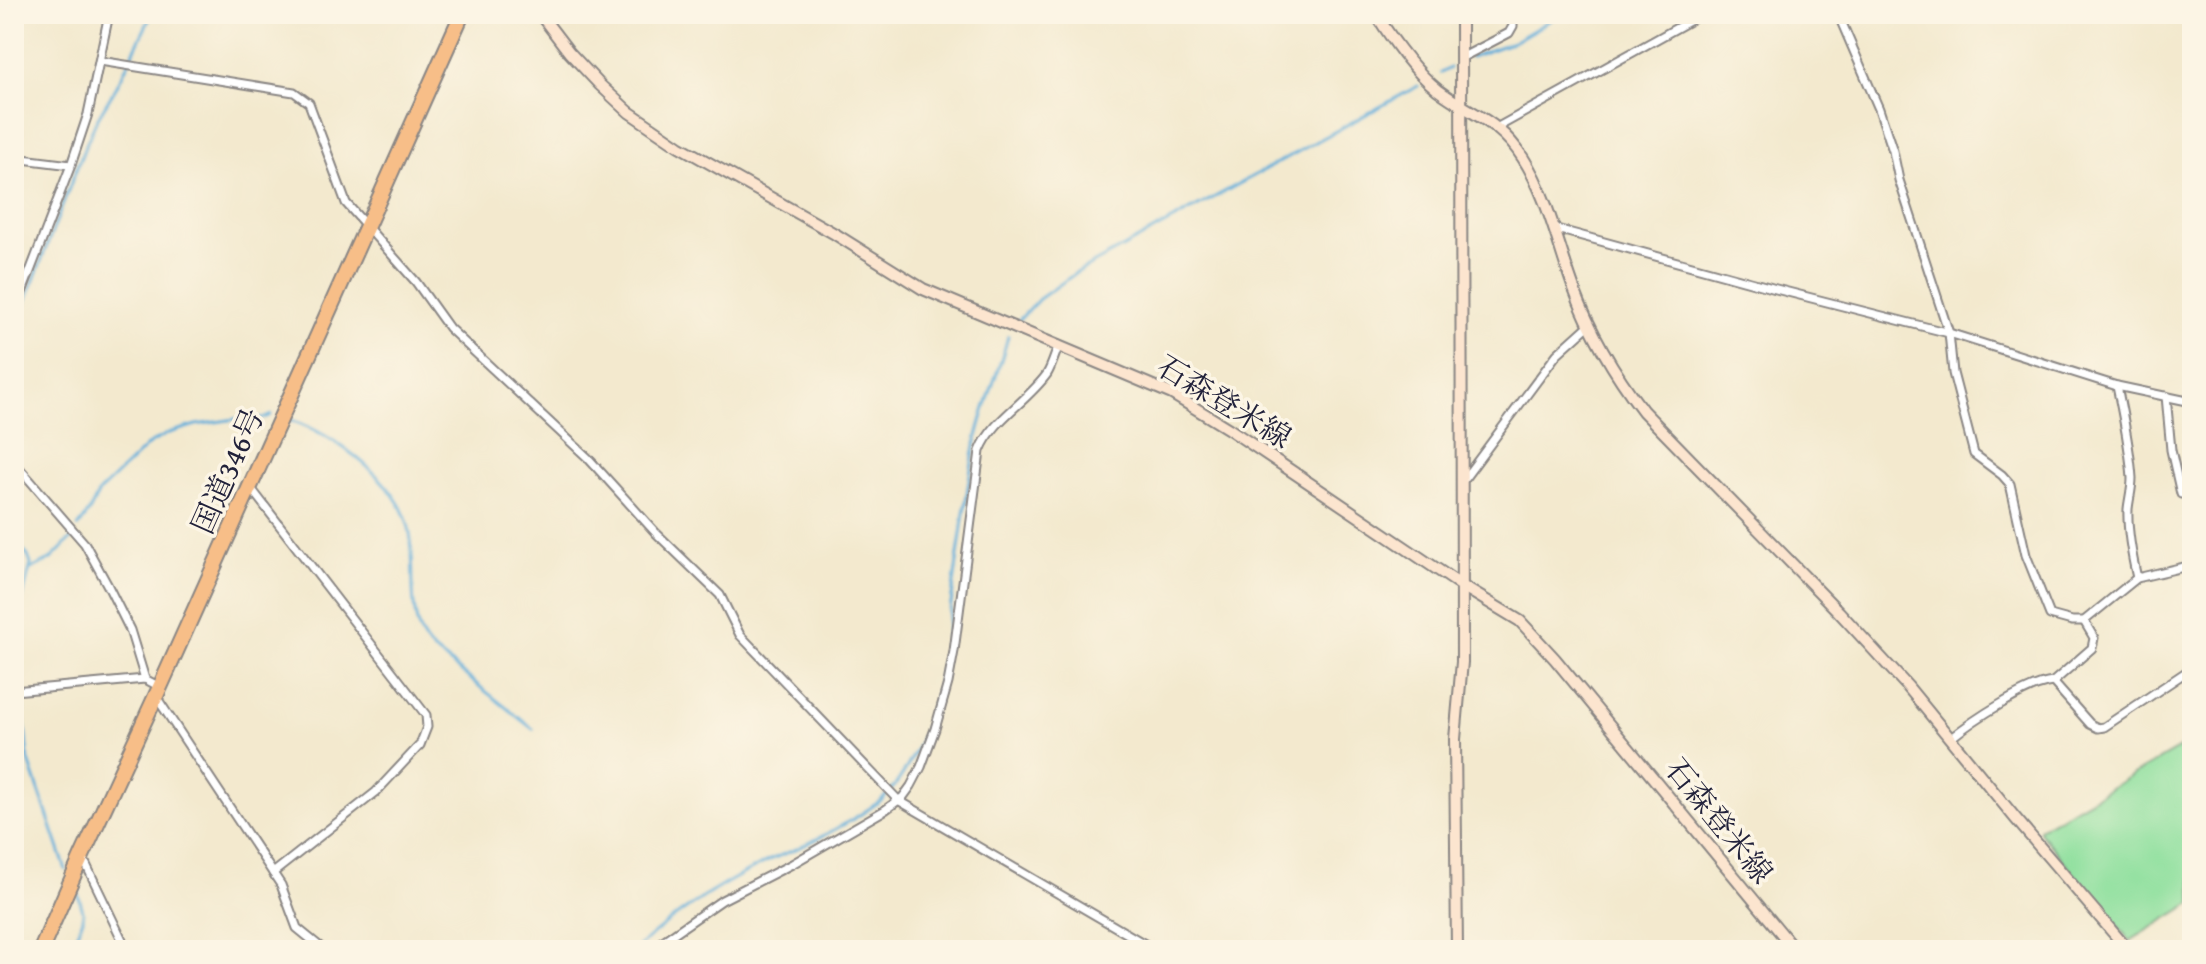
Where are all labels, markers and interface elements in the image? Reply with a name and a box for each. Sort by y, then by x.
street label: 石森登米線 [1149,344,1300,459]
street label: 国道346号 [180,401,274,540]
street label: 石森登米線 [1655,748,1784,893]

